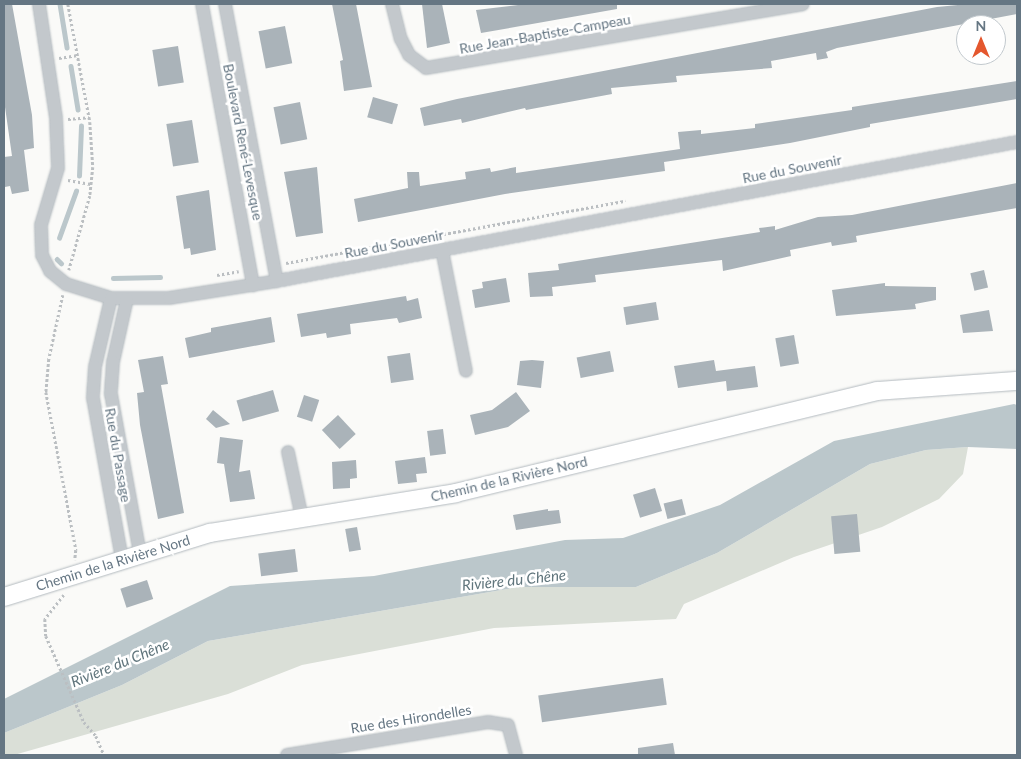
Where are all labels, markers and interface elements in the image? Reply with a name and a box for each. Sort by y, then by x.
street label: Rue Jean-Baptiste-Campeau [458,11,632,57]
north arrow [956,15,1006,65]
text: N [976,17,986,34]
street label: Boulevard René-Levesque [220,62,266,222]
street label: Rue du Souvenir [741,151,843,187]
street label: Rue du Souvenir [343,226,445,262]
street label: Rue du Passage [101,407,135,503]
street label: Chemin de la Rivière Nord [429,453,589,505]
street label: Chemin de la Rivière Nord [34,532,192,594]
water label: Rivière du Chêne [461,566,567,594]
water label: Rivière du Chêne [68,635,172,691]
street label: Rue des Hirondelles [349,701,473,737]

